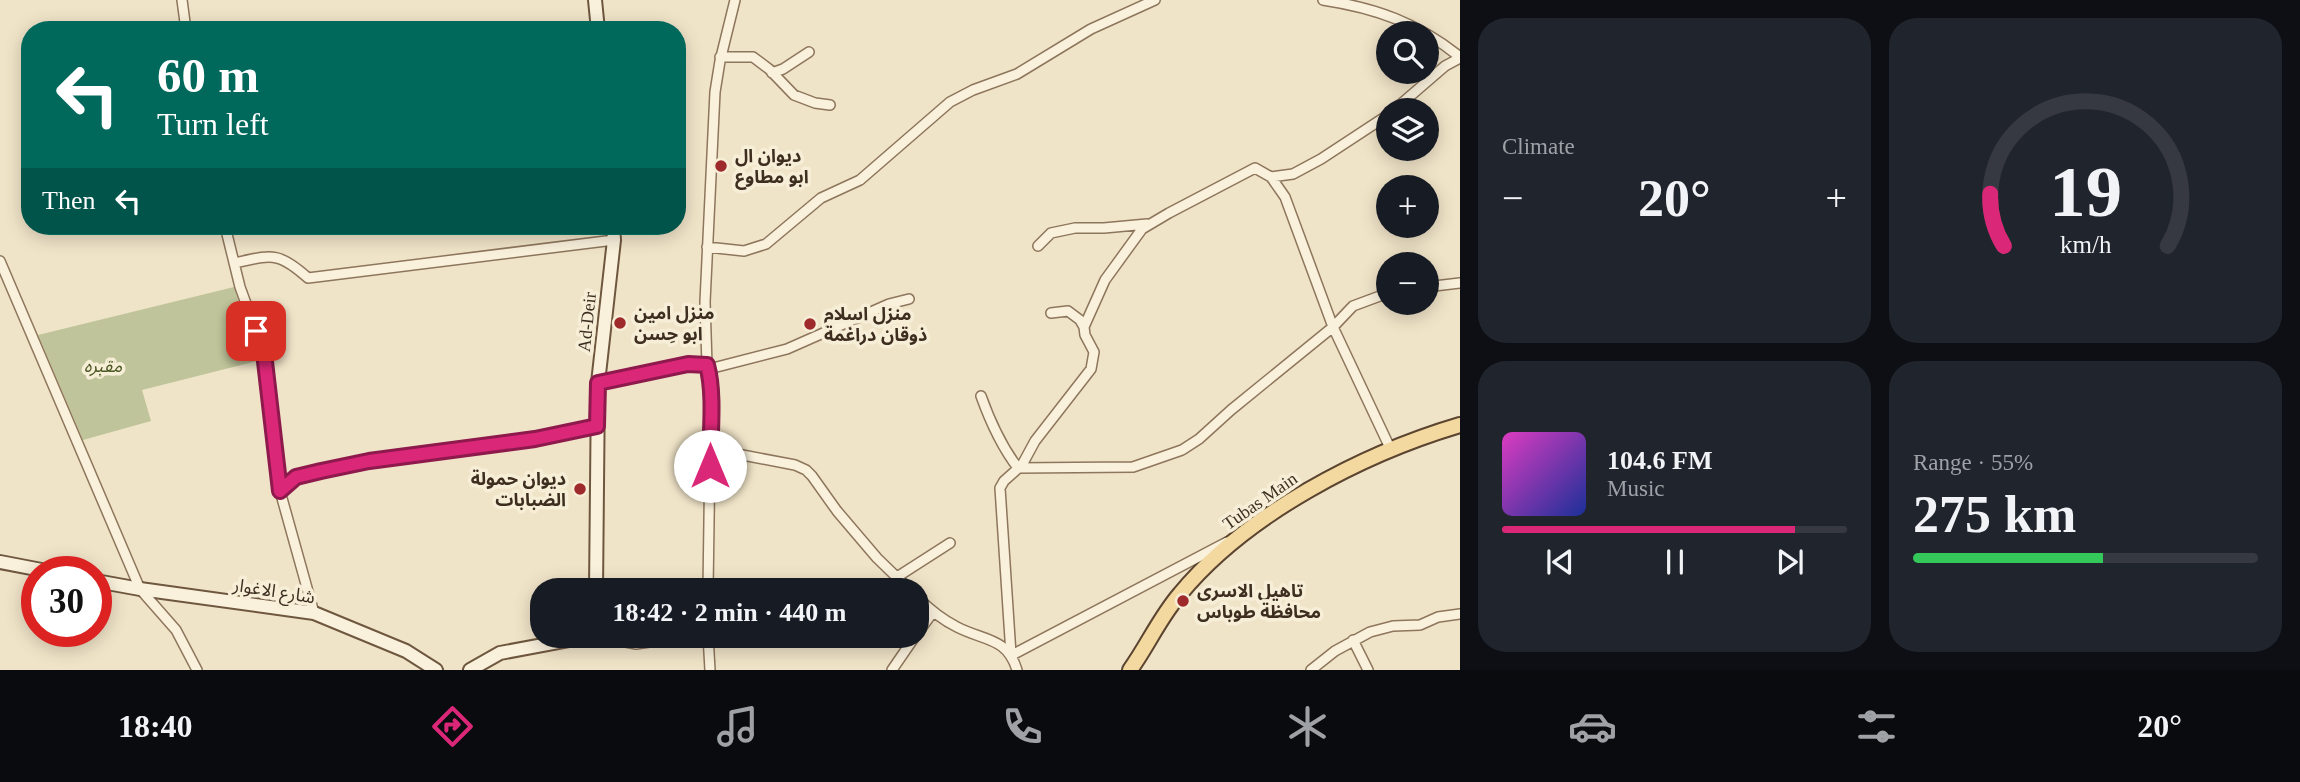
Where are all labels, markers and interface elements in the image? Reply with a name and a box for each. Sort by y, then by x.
map controls [1376,21,1439,315]
button: search [1376,21,1439,84]
text: 60 m [157,48,259,103]
icon: left [42,49,133,140]
button: layers [1376,98,1439,161]
text: Turn left [157,106,269,142]
text: Climate [1502,134,1575,159]
place label: ديوان ال ابو مطاوع [735,146,809,190]
text: 19 [2049,152,2122,233]
marker: ديوان ال ابو مطاوع [713,158,729,174]
text: 20° [1638,170,1711,227]
button: + [1376,175,1439,238]
text: − [1502,177,1523,219]
text: + [1826,177,1847,219]
icon: left [109,182,147,220]
text: Then [42,186,95,215]
text: km/h [2060,231,2112,258]
button: − [1376,252,1439,315]
street label: Ad-Deir [574,291,600,353]
pin [226,301,286,361]
place label: منزل امين ابو حِسن [634,303,715,344]
place label: منزل اسلام ذوقان دراغمة [824,304,927,346]
icon: arrive [237,312,275,350]
marker: منزل امين ابو حِسن [612,315,628,331]
marker: منزل اسلام ذوقان دراغمة [802,316,818,332]
park label: مقبره [84,356,123,377]
position arrow [673,429,747,503]
text: 104.6 FM [1607,446,1712,475]
text: Range · 55% [1913,450,2033,475]
street label: Tubas Main [1219,468,1301,534]
place label: ديوان حمولة الضبابات [471,469,566,510]
text: Music [1607,476,1665,501]
marker: ديوان حمولة الضبابات [572,481,588,497]
text: 275 km [1913,486,2076,543]
icon: previous [1541,543,1579,581]
icon: pause [1656,543,1694,581]
icon: next [1771,543,1809,581]
speed limit sign: 30 [21,556,112,647]
street label: شارع الاغوار [230,574,316,611]
place label: تاهيل الاسرى محافظة طوباس [1197,581,1321,622]
marker: تاهيل الاسرى محافظة طوباس [1175,593,1191,609]
text: 18:42 · 2 min · 440 m [613,598,847,627]
icon: directions [428,702,477,751]
icon: music [713,702,762,751]
icon: phone [998,702,1047,751]
icon: climate [1283,702,1332,751]
icon: car [1568,702,1617,751]
icon: filters [1852,702,1901,751]
text: 18:40 [118,708,193,744]
text: 20° [2137,708,2182,744]

